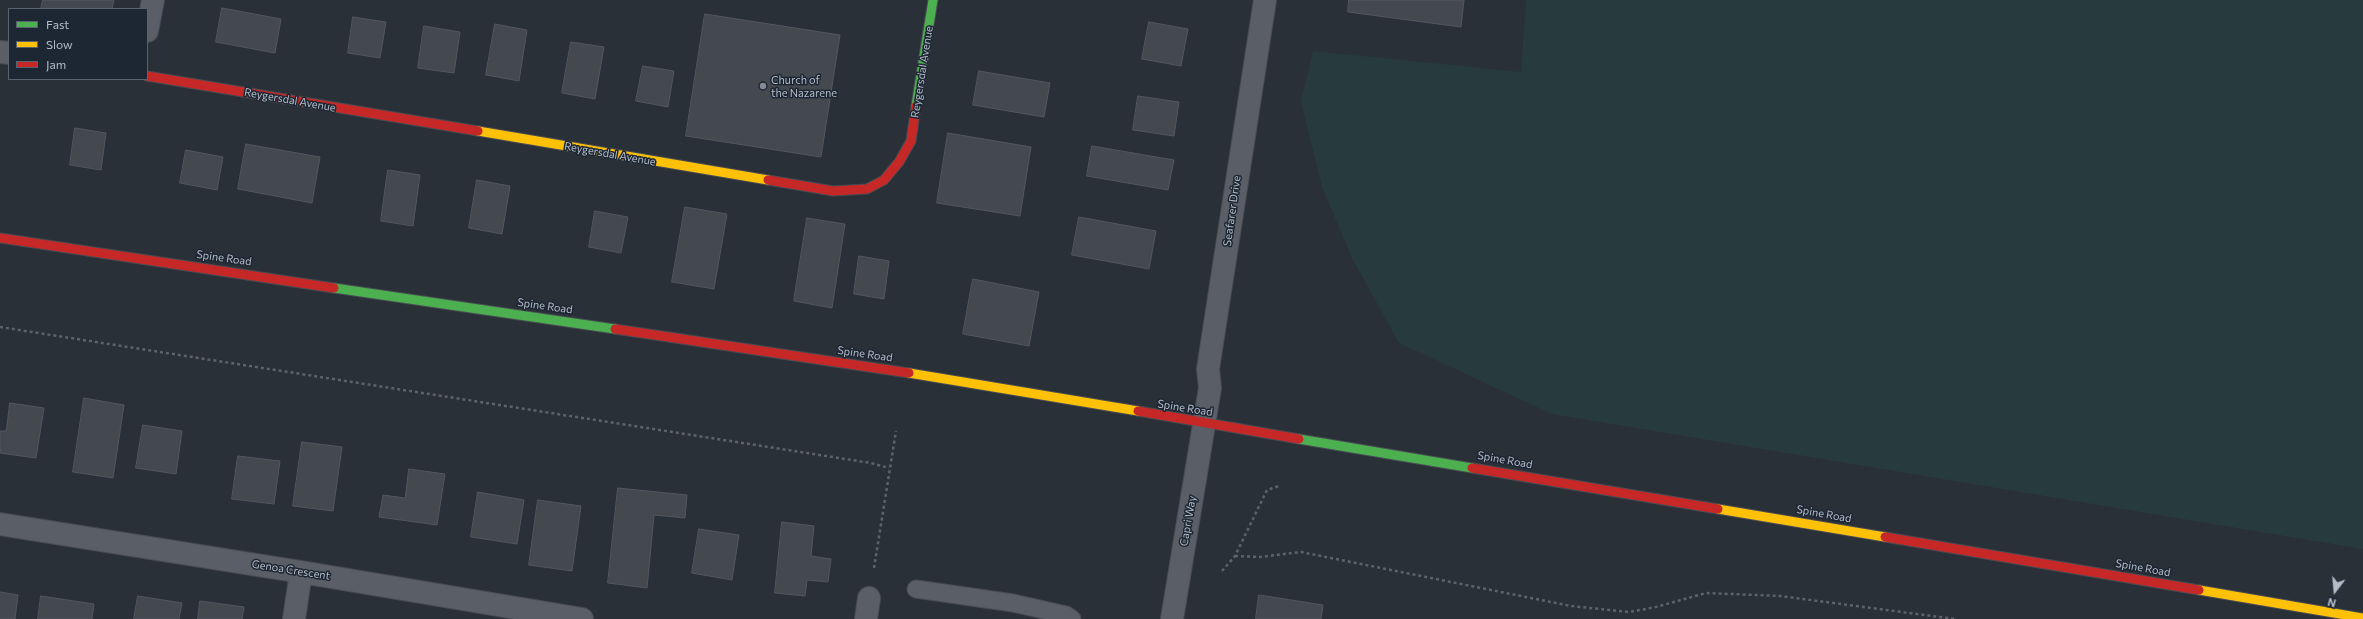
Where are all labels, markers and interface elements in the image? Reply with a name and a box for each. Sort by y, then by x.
legend [8,8,148,80]
text: Fast [46,17,69,31]
street label: Reygersdal Avenue [908,25,936,119]
text: Slow [46,37,73,51]
text: Jam [46,57,66,71]
place label: Church of the Nazarene [771,73,837,99]
marker: Church of the Nazarene [758,81,768,91]
street label: Reygersdal Avenue [243,85,337,115]
street label: Reygersdal Avenue [563,139,657,169]
street label: Seafarer Drive [1221,175,1243,247]
street label: Spine Road [196,248,252,268]
street label: Spine Road [517,296,573,316]
street label: Spine Road [837,344,893,364]
street label: Spine Road [1156,397,1214,419]
street label: Spine Road [1476,449,1534,471]
street label: Capri Way [1177,495,1199,547]
street label: Spine Road [1795,503,1853,525]
street label: Genoa Crescent [251,557,331,583]
street label: Spine Road [2114,557,2172,579]
north arrow [2315,571,2355,611]
text: N [2326,596,2337,610]

